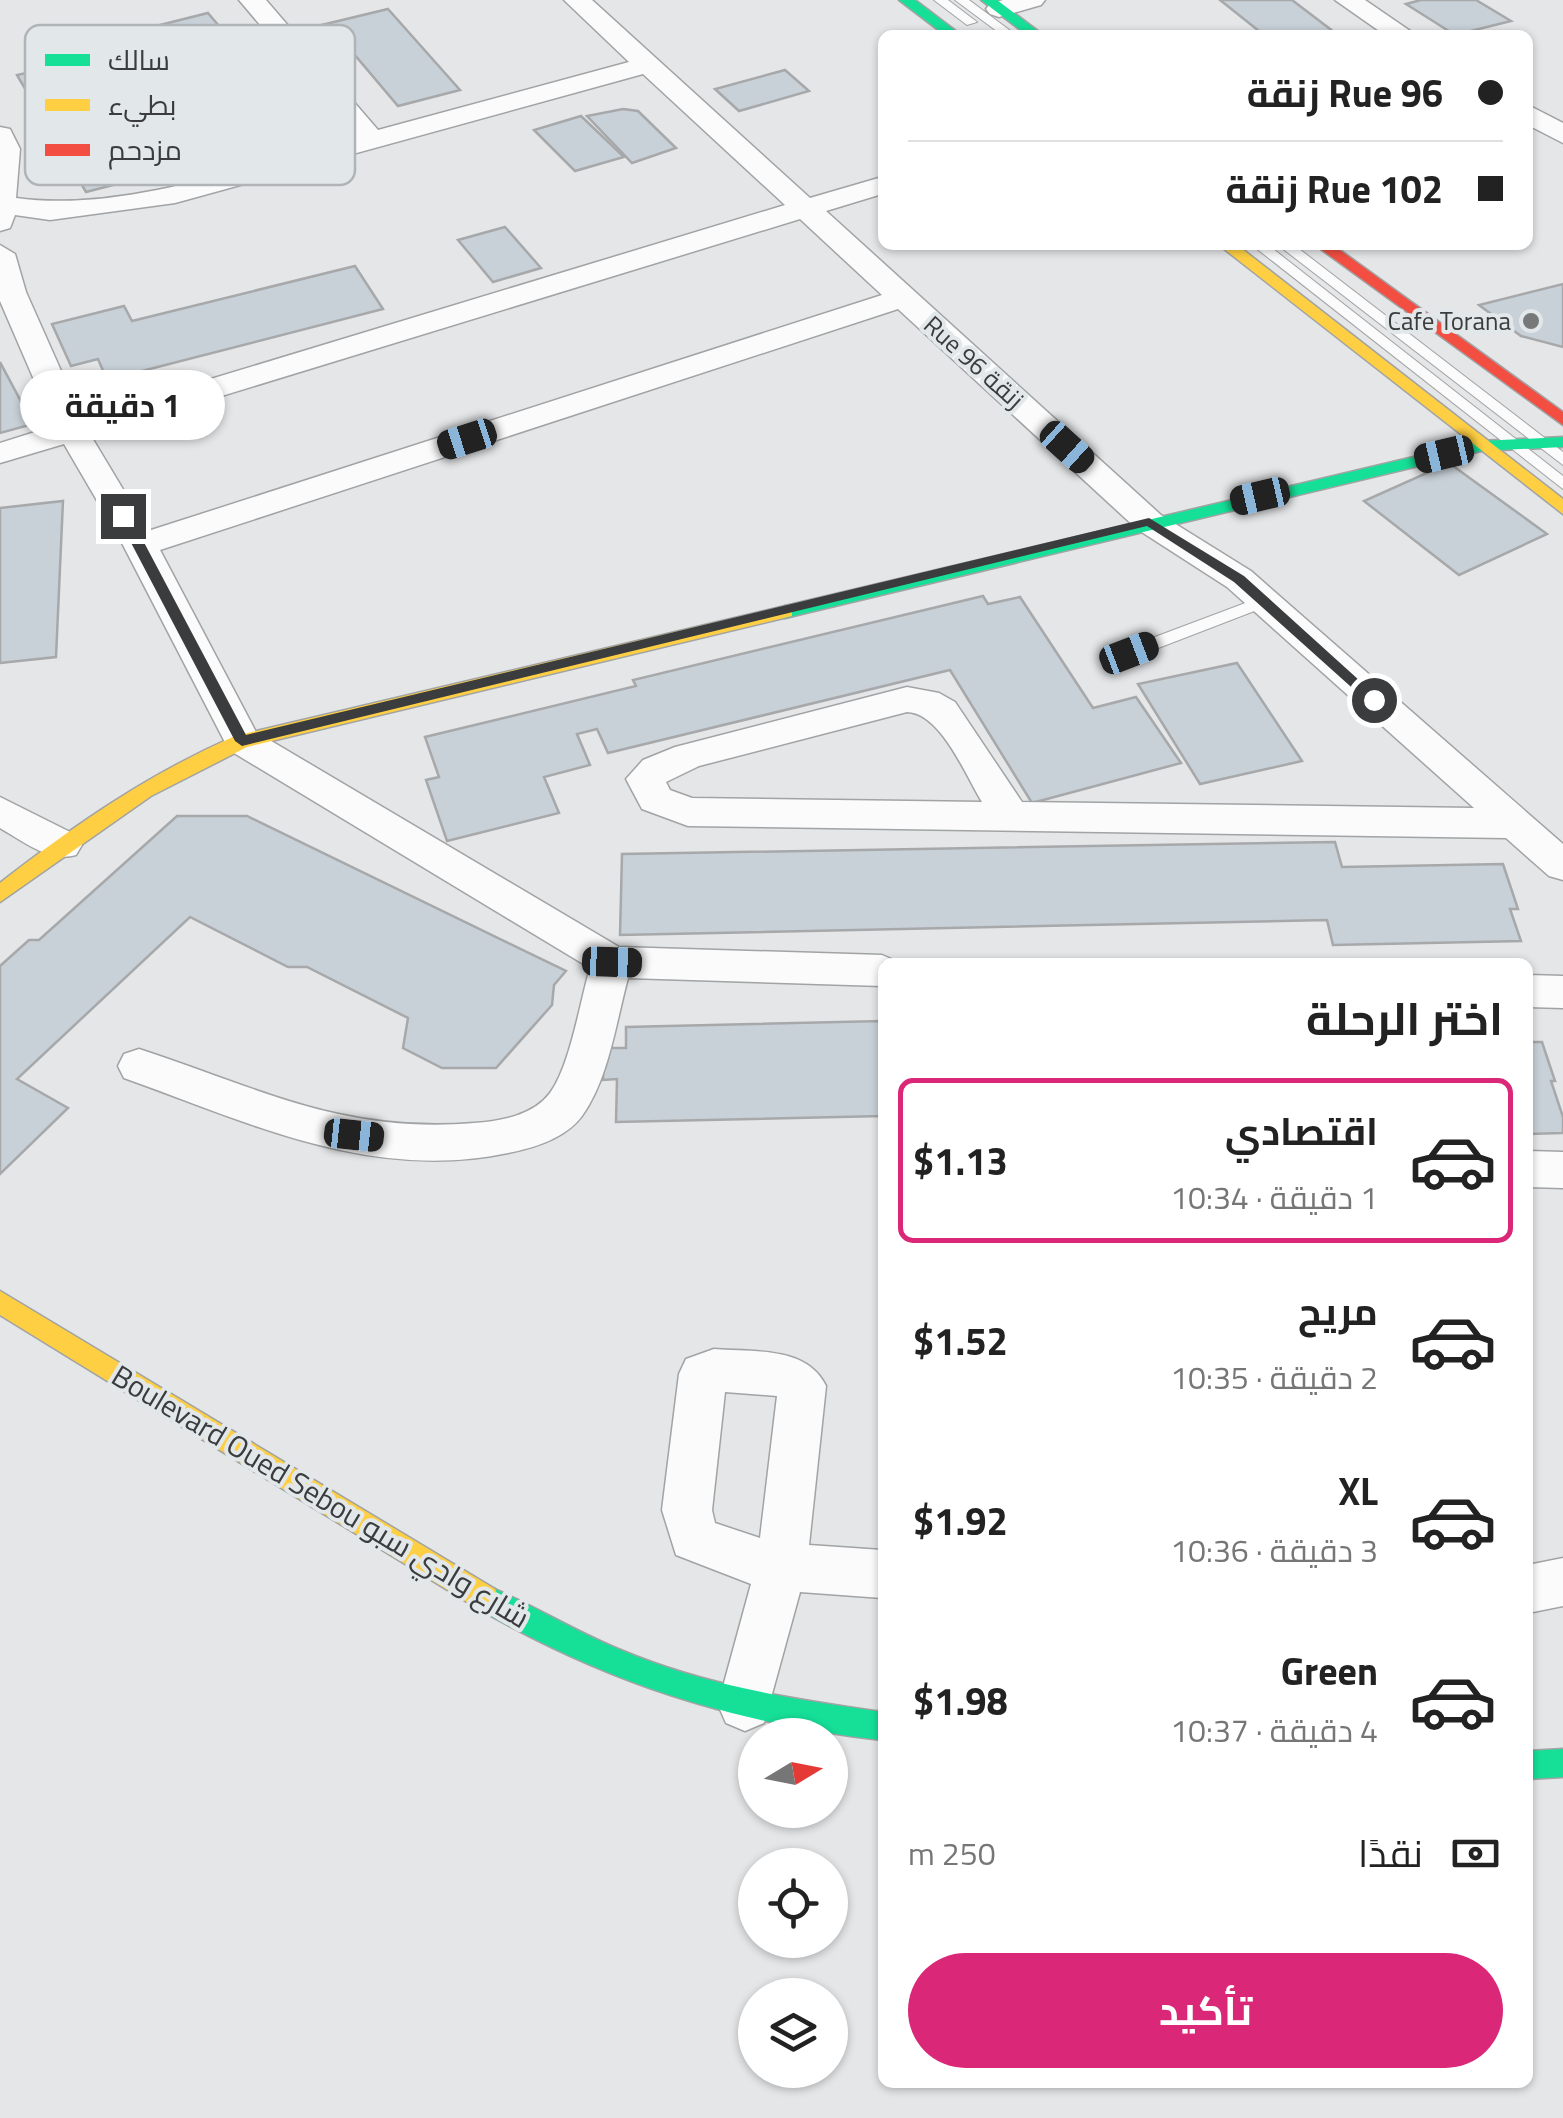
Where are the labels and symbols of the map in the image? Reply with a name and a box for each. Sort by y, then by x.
legend [25,25,355,185]
text: سالك [108,38,170,81]
text: بطيء [108,83,176,127]
text: مزدحم [108,128,182,171]
place label: Cafe Torana [1387,302,1511,340]
street label: Rue 96 زنقة [915,306,1033,418]
marker: Cafe Torana [1520,310,1542,332]
callout: 1 دقيقة [21,371,226,441]
car [434,415,500,463]
car [1035,416,1099,478]
car [1411,433,1477,475]
car [1227,475,1293,517]
route end [101,494,146,539]
car [1096,628,1162,678]
route start [1352,678,1397,723]
car [581,946,643,978]
car [323,1117,385,1153]
street label: Boulevard Oued Sebou شارع وادي سبو [103,1352,539,1640]
north arrow [738,1718,848,1828]

